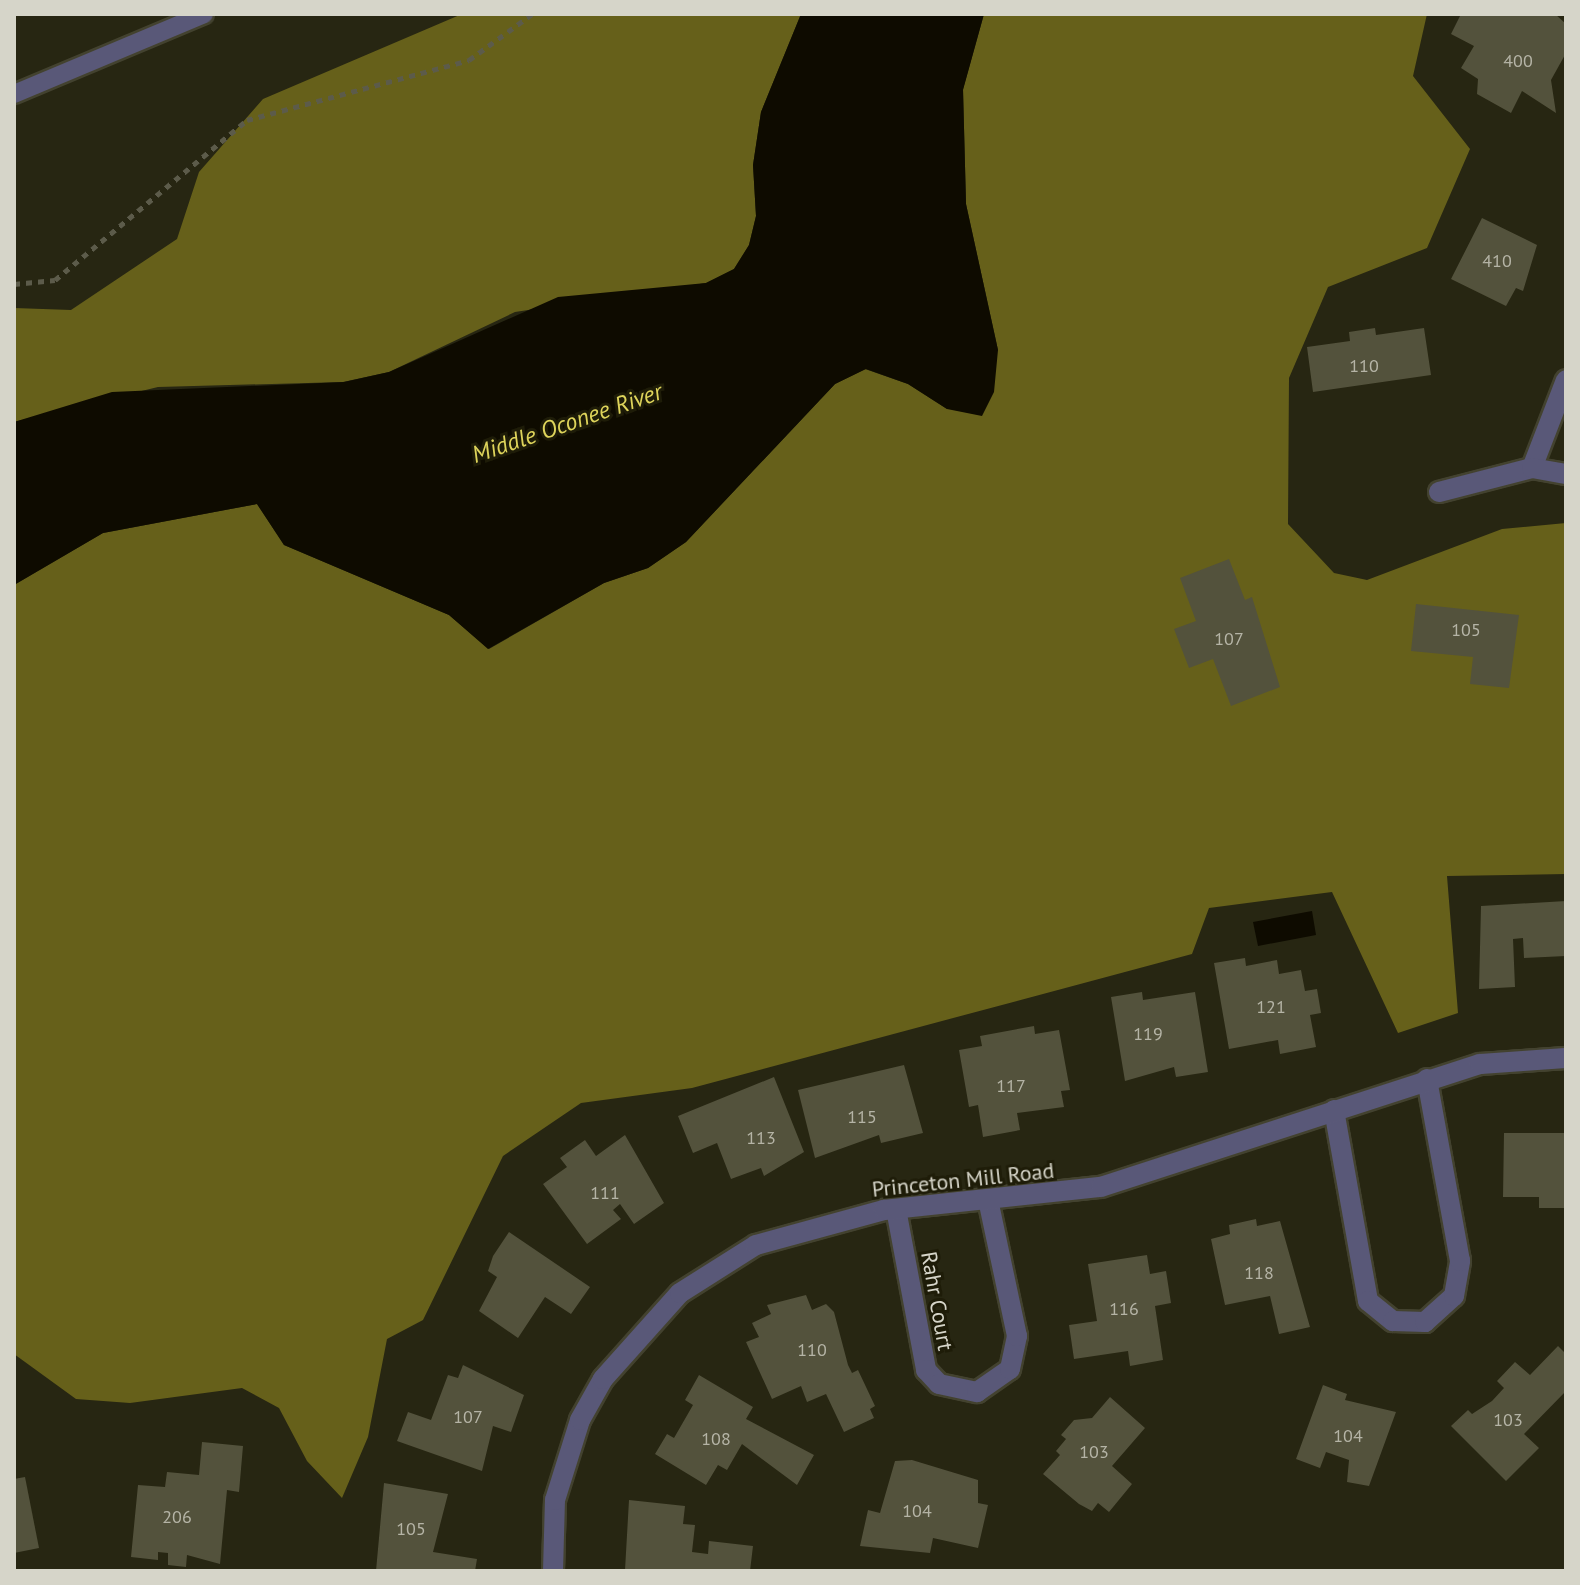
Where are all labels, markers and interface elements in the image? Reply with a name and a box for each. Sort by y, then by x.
house number: 400 [1503,50,1533,72]
house number: 410 [1482,250,1512,272]
house number: 110 [1349,355,1379,377]
water label: Middle Oconee River [468,377,666,469]
house number: 105 [1451,619,1481,641]
house number: 107 [1214,628,1244,650]
house number: 121 [1256,996,1286,1018]
house number: 119 [1133,1023,1163,1045]
house number: 117 [996,1075,1026,1097]
house number: 115 [847,1106,877,1128]
house number: 113 [746,1127,776,1149]
street label: Princeton Mill Road [871,1157,1055,1203]
house number: 111 [590,1182,620,1204]
street label: Rahr Court [915,1249,959,1353]
house number: 118 [1244,1262,1274,1284]
house number: 116 [1109,1298,1139,1320]
house number: 110 [797,1339,827,1361]
house number: 107 [453,1406,483,1428]
house number: 103 [1493,1409,1523,1431]
house number: 104 [1333,1425,1363,1447]
house number: 108 [701,1428,731,1450]
house number: 103 [1079,1441,1109,1463]
house number: 104 [902,1500,932,1522]
house number: 206 [162,1506,192,1528]
house number: 105 [396,1518,426,1540]

